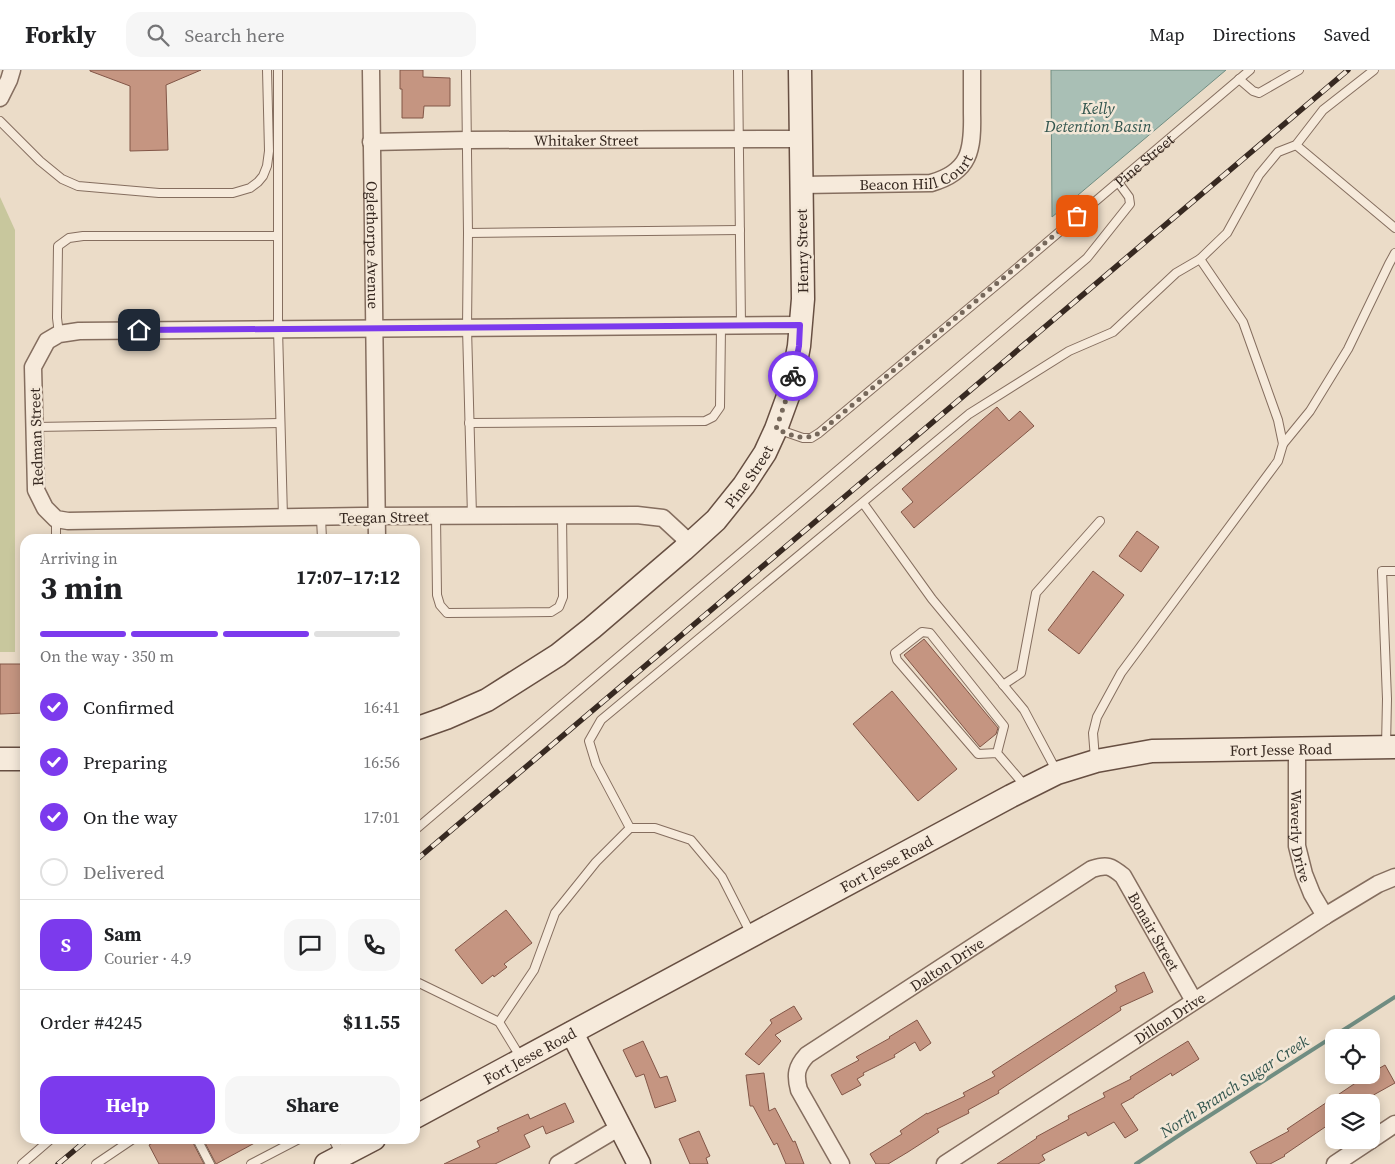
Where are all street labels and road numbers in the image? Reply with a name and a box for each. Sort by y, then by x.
street label: Whitaker Street [534,129,638,150]
street label: Pine Street [1109,129,1178,192]
street label: Beacon Hill Court [859,151,977,195]
street label: Oglethorpe Avenue [362,181,385,309]
street label: Henry Street [791,208,813,294]
street label: Redman Street [24,387,48,486]
street label: Pine Street [719,442,778,512]
street label: Teegan Street [339,506,429,528]
street label: Fort Jesse Road [1229,738,1333,760]
street label: Waverly Drive [1287,789,1317,886]
street label: Fort Jesse Road [836,830,937,897]
street label: Bonair Street [1124,888,1185,975]
street label: Dalton Drive [906,932,988,996]
street label: Dillon Drive [1130,986,1209,1048]
street label: Fort Jesse Road [479,1022,580,1089]

